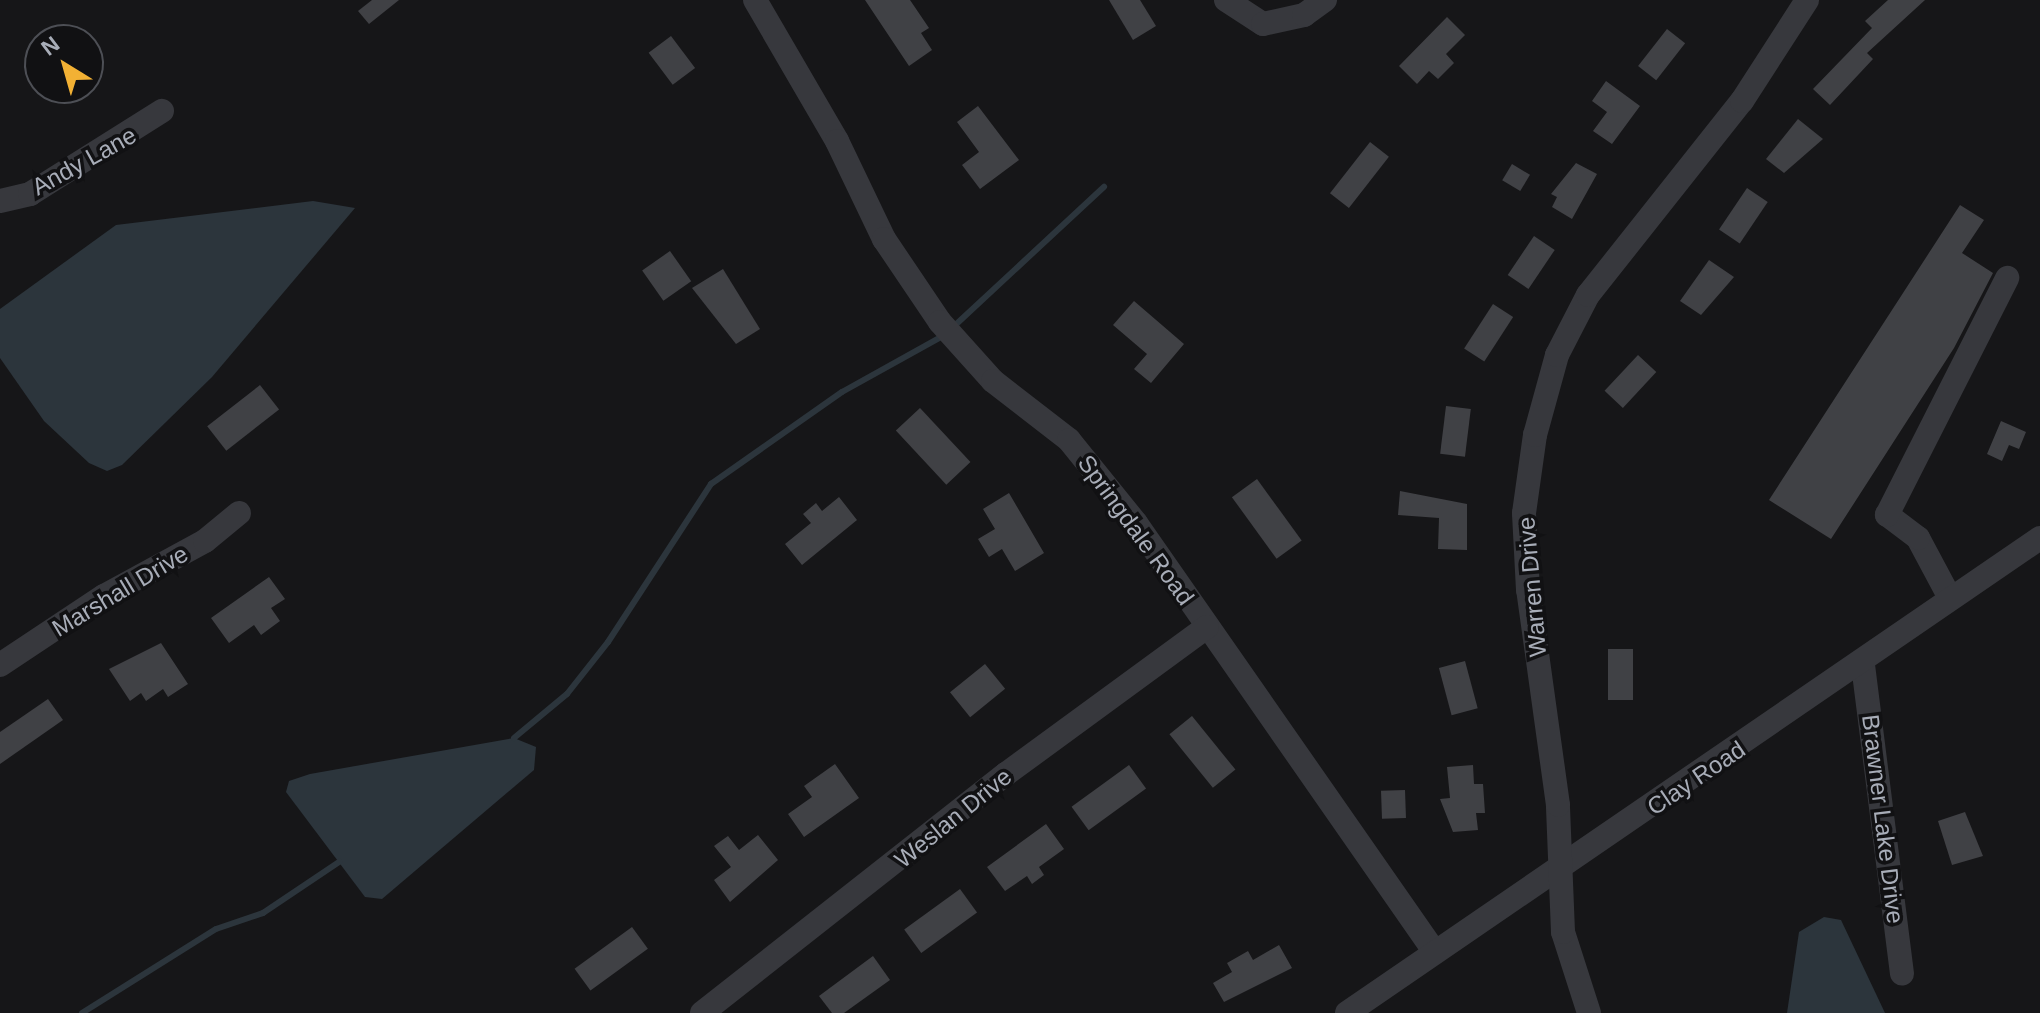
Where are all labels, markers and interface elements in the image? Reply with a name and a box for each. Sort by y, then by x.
north arrow [24,24,104,104]
text: N [37,31,64,61]
street label: Andy Lane [27,121,141,201]
street label: Springdale Road [1072,449,1200,611]
street label: Warren Drive [1512,516,1552,658]
street label: Marshall Drive [47,539,193,643]
street label: Brawner Lake Drive [1856,713,1910,925]
street label: Clay Road [1641,735,1751,821]
street label: Weslan Drive [889,762,1017,874]

